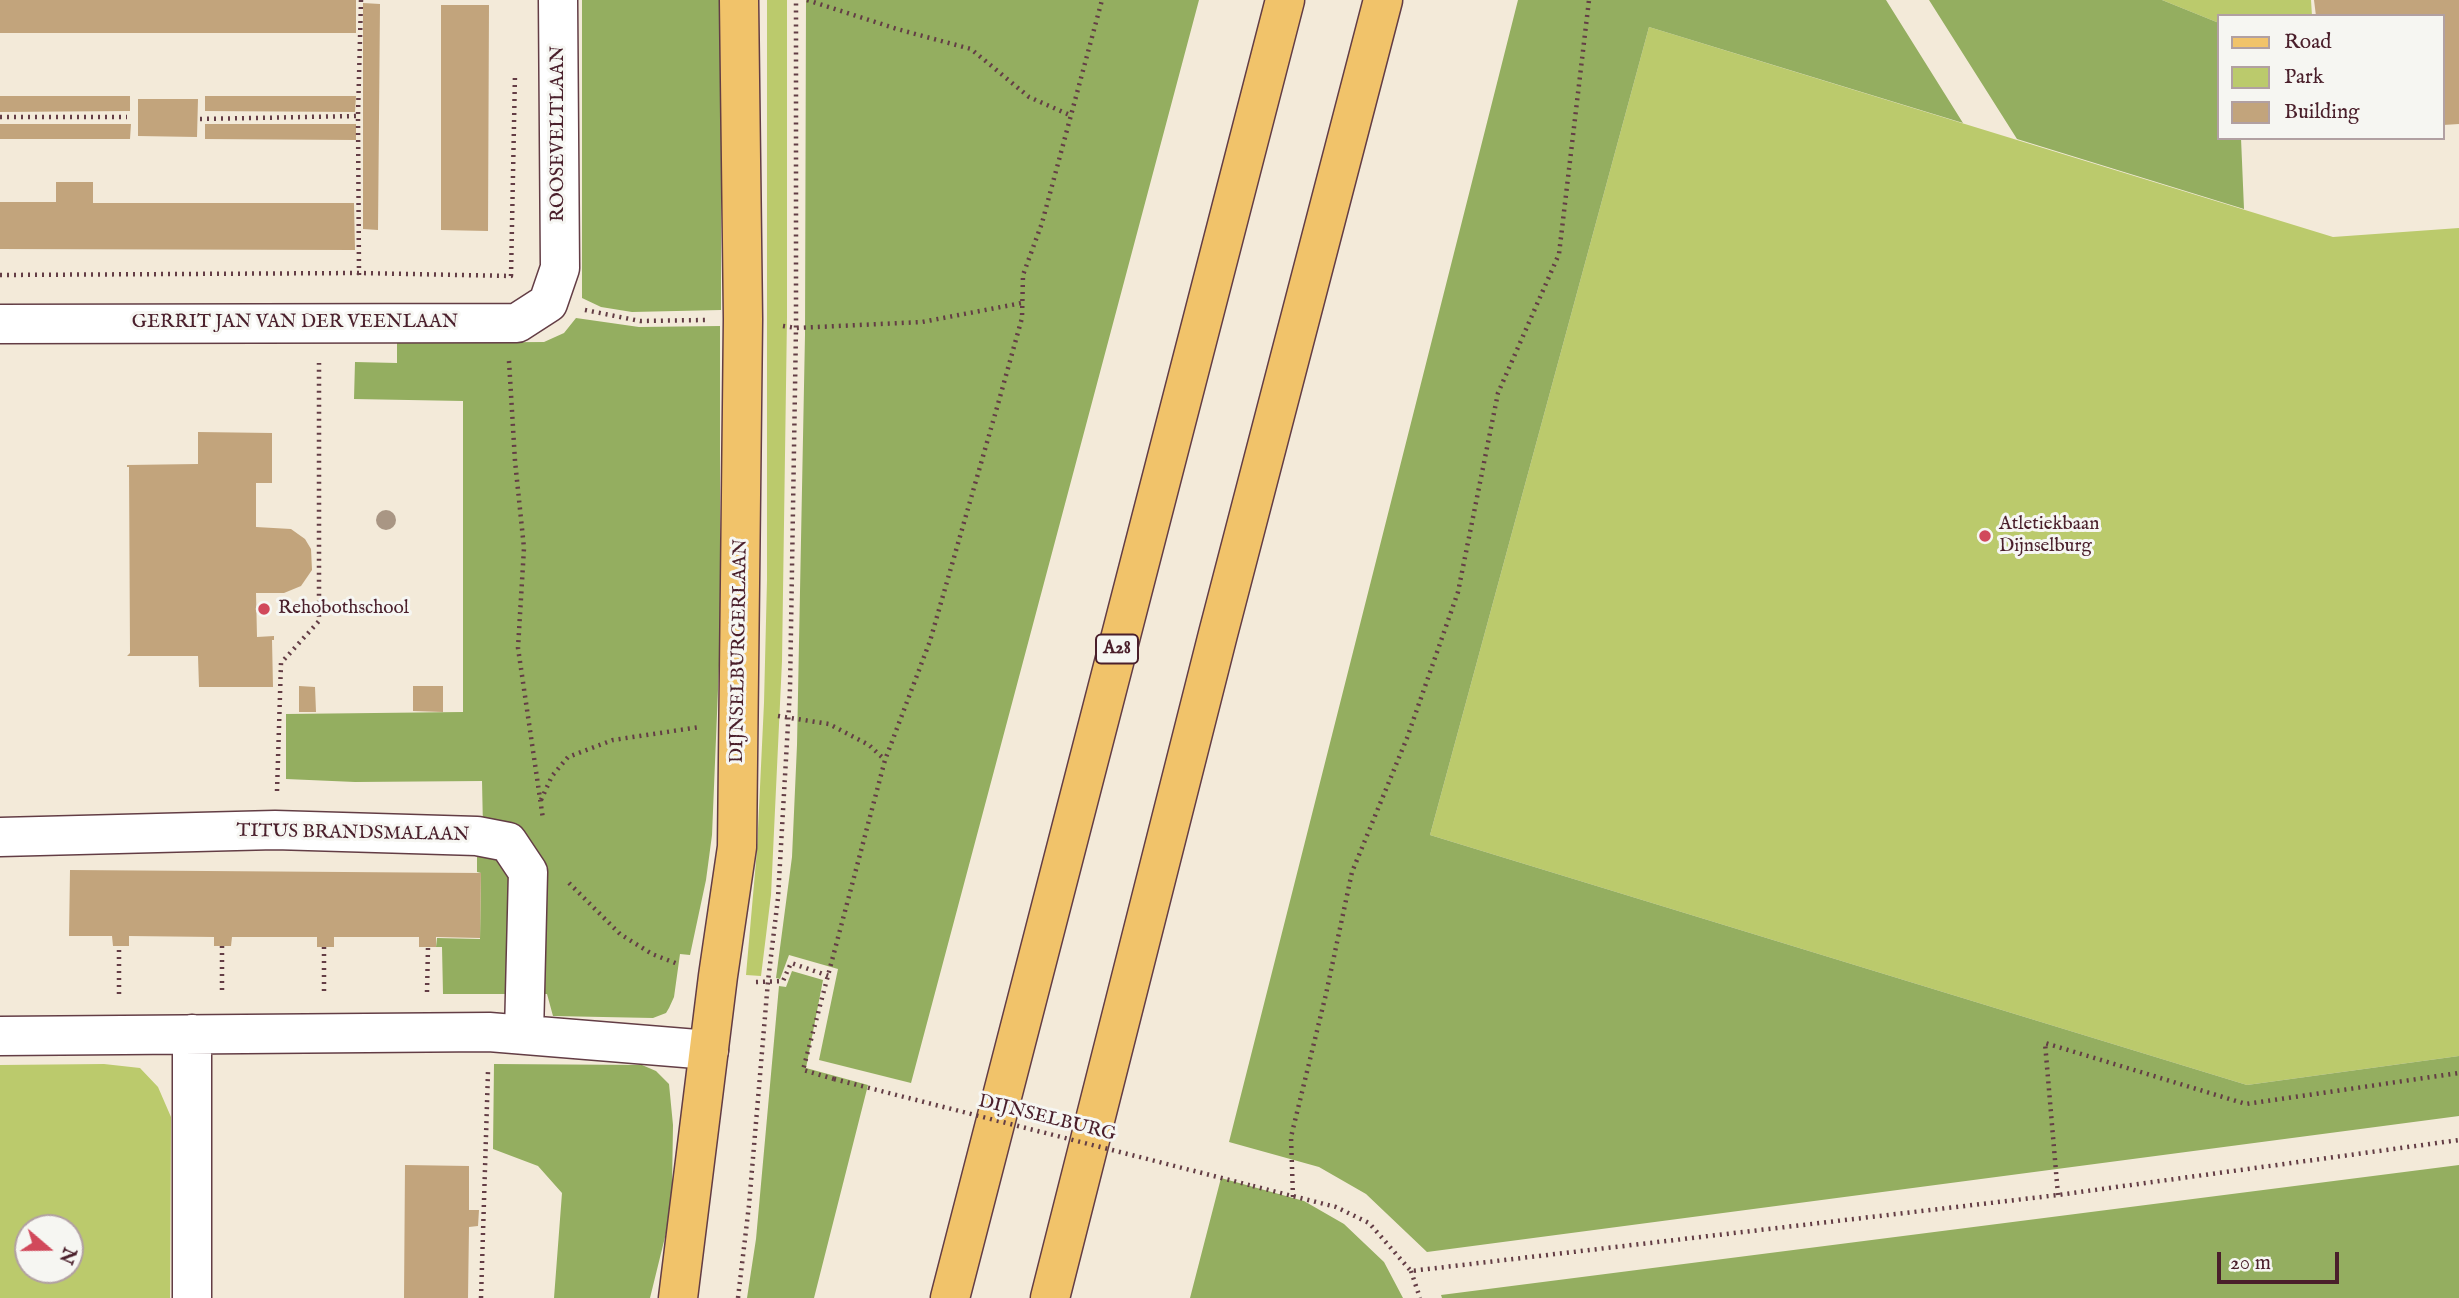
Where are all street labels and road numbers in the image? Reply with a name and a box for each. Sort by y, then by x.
street label: ROOSEVELTLAAN [548,46,570,222]
street label: GERRIT JAN VAN DER VEENLAAN [132,312,458,334]
street label: DIJNSELBURGERLAAN [727,539,753,763]
road number: A28 [1096,634,1138,664]
street label: TITUS BRANDSMALAAN [236,821,470,847]
street label: DIJNSELBURG [976,1091,1118,1147]

